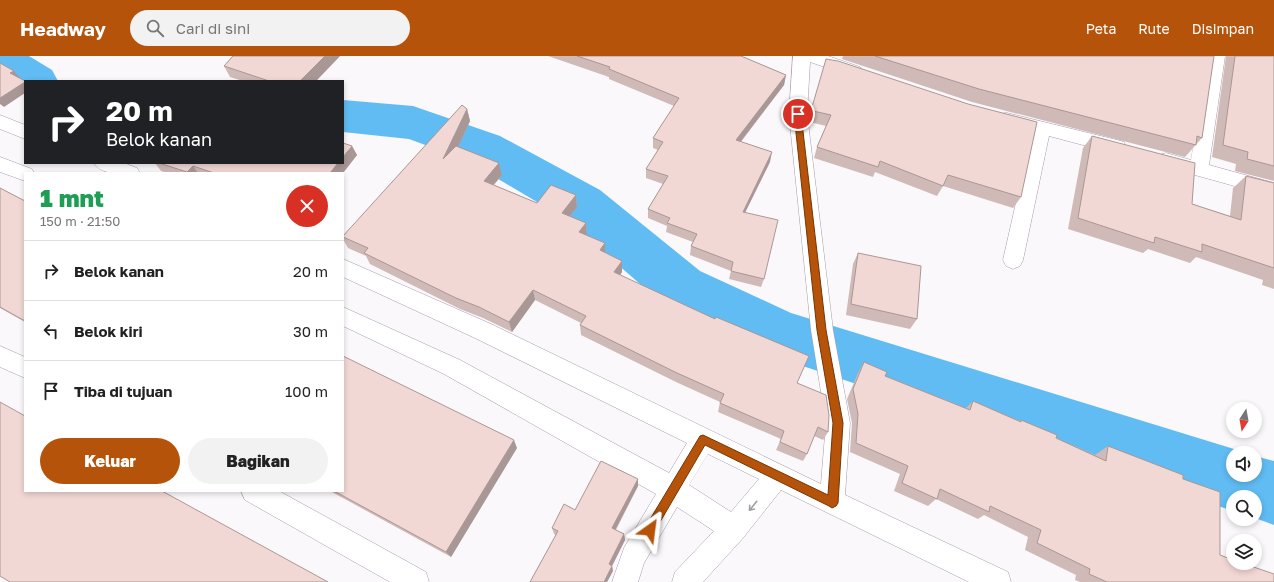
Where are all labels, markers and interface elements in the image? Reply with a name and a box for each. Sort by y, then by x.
search box [130,10,410,46]
text: Headway [20,17,106,40]
icon: search [144,17,166,39]
text: Cari di sini [176,19,250,37]
text: Peta [1086,20,1116,37]
text: Rute [1138,20,1170,37]
text: Disimpan [1192,20,1254,37]
text: 20 m [106,94,173,127]
icon: right [40,96,92,148]
pin [781,97,815,131]
icon: arrive [787,103,809,125]
text: Belok kanan [106,128,212,150]
text: 1 mnt [40,183,104,212]
button: close [286,185,328,227]
text: 150 m · 21:50 [40,213,120,229]
icon: right [40,260,62,282]
text: Belok kanan [74,262,164,280]
text: 20 m [293,262,328,280]
icon: left [40,320,62,342]
text: Belok kiri [74,322,143,340]
text: 30 m [293,322,328,340]
icon: arrive [40,380,62,402]
text: Tiba di tujuan [74,382,172,400]
text: 100 m [285,382,328,400]
north arrow [1226,402,1262,438]
map controls [1226,402,1262,570]
button: Keluar [40,438,180,484]
button: Bagikan [188,438,328,484]
button: sound [1226,446,1262,482]
button: search [1226,490,1262,526]
one-way arrow [748,500,757,511]
position arrow [629,509,671,551]
button: layers [1226,534,1262,570]

